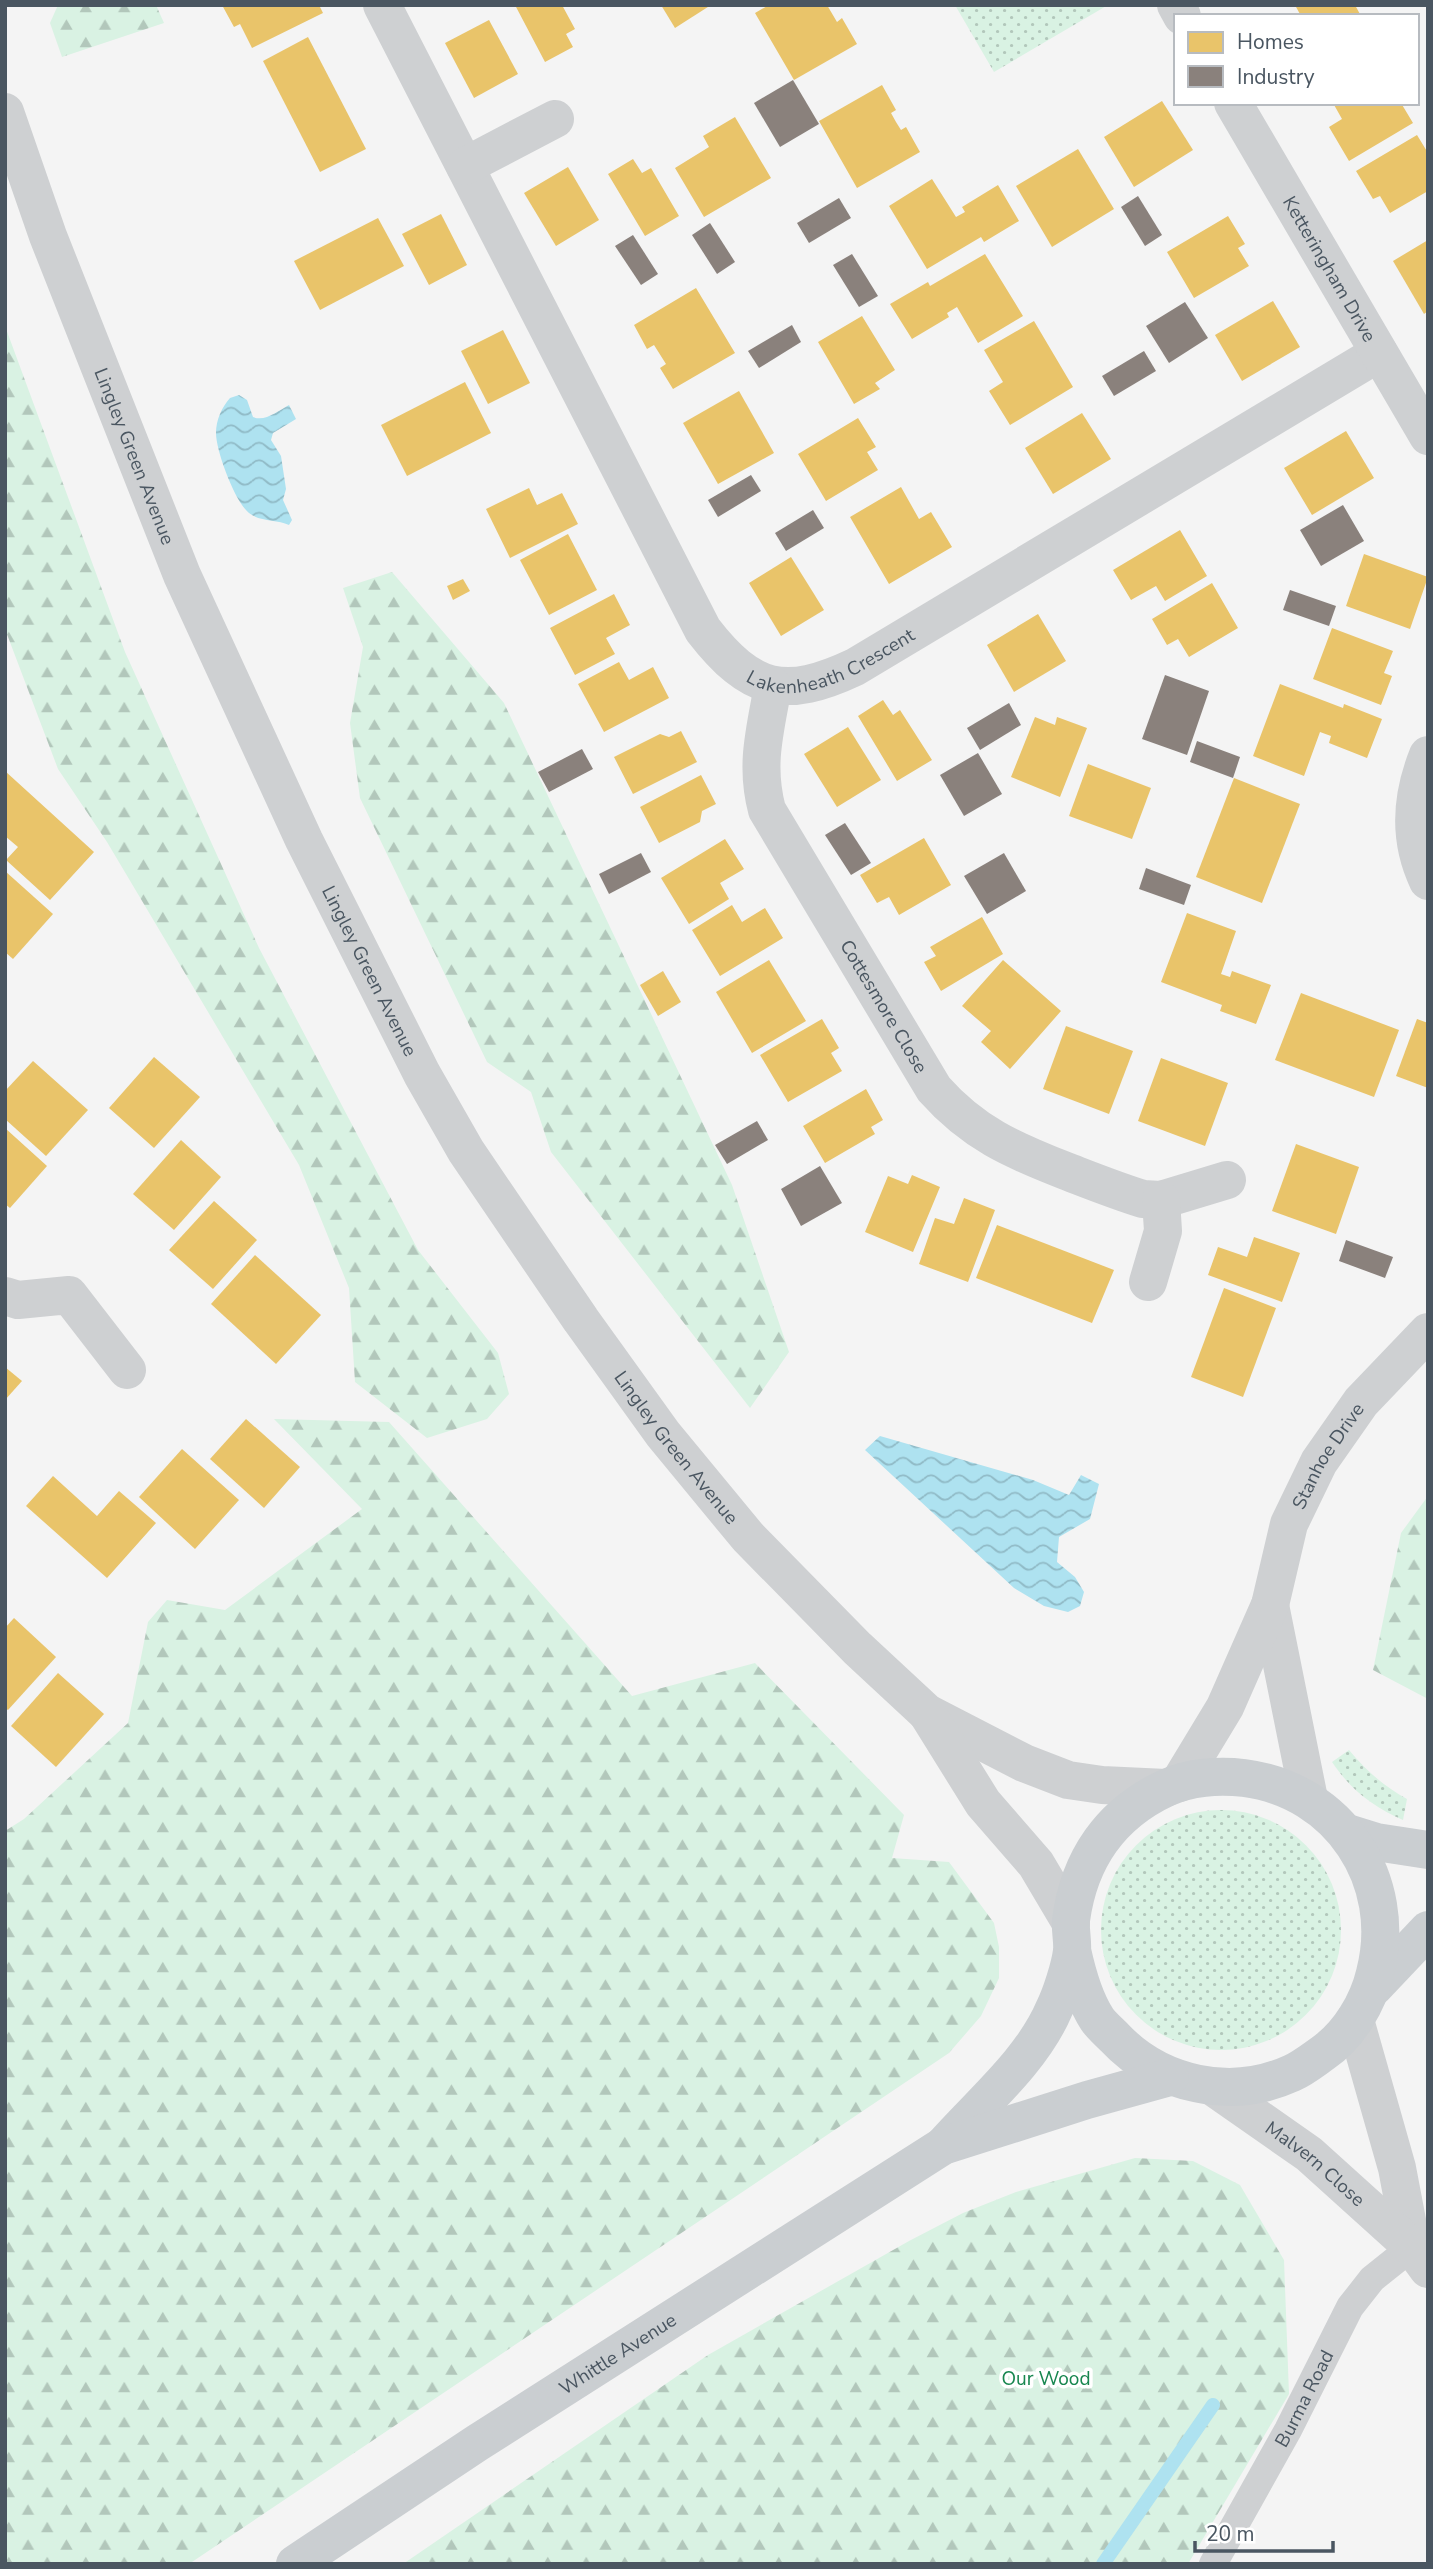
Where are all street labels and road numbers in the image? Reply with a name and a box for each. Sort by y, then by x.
street label: Ketteringham Drive [1276,191,1382,347]
street label: Lingley Green Avenue [87,364,181,549]
street label: Lakenheath Crescent [742,622,920,700]
street label: Lingley Green Avenue [315,881,423,1061]
street label: Cottesmore Close [833,935,934,1078]
street label: Lingley Green Avenue [608,1366,744,1530]
street label: Stanhoe Drive [1286,1398,1371,1514]
street label: Malvern Close [1260,2115,1370,2213]
street label: Whittle Avenue [554,2307,682,2401]
street label: Burma Road [1269,2346,1340,2452]

